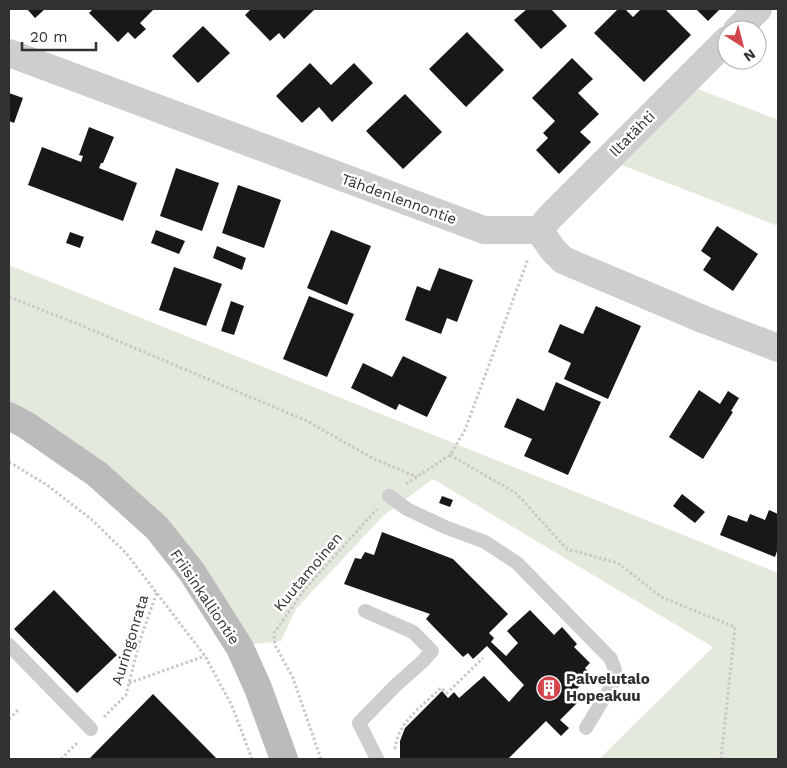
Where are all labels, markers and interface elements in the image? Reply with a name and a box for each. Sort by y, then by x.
scale bar [22,20,96,52]
north arrow [717,20,767,70]
text: 20 m [30,28,68,46]
text: N [741,46,759,65]
street label: Iltatähti [605,107,659,161]
street label: Tähdenlennontie [339,170,459,228]
street label: Kuutamoinen [270,529,346,615]
street label: Friisinkalliontie [167,546,243,648]
street label: Auringonrata [108,592,152,687]
place label: Palvelutalo Hopeakuu [566,670,650,705]
building icon: Palvelutalo Hopeakuu [536,675,562,701]

